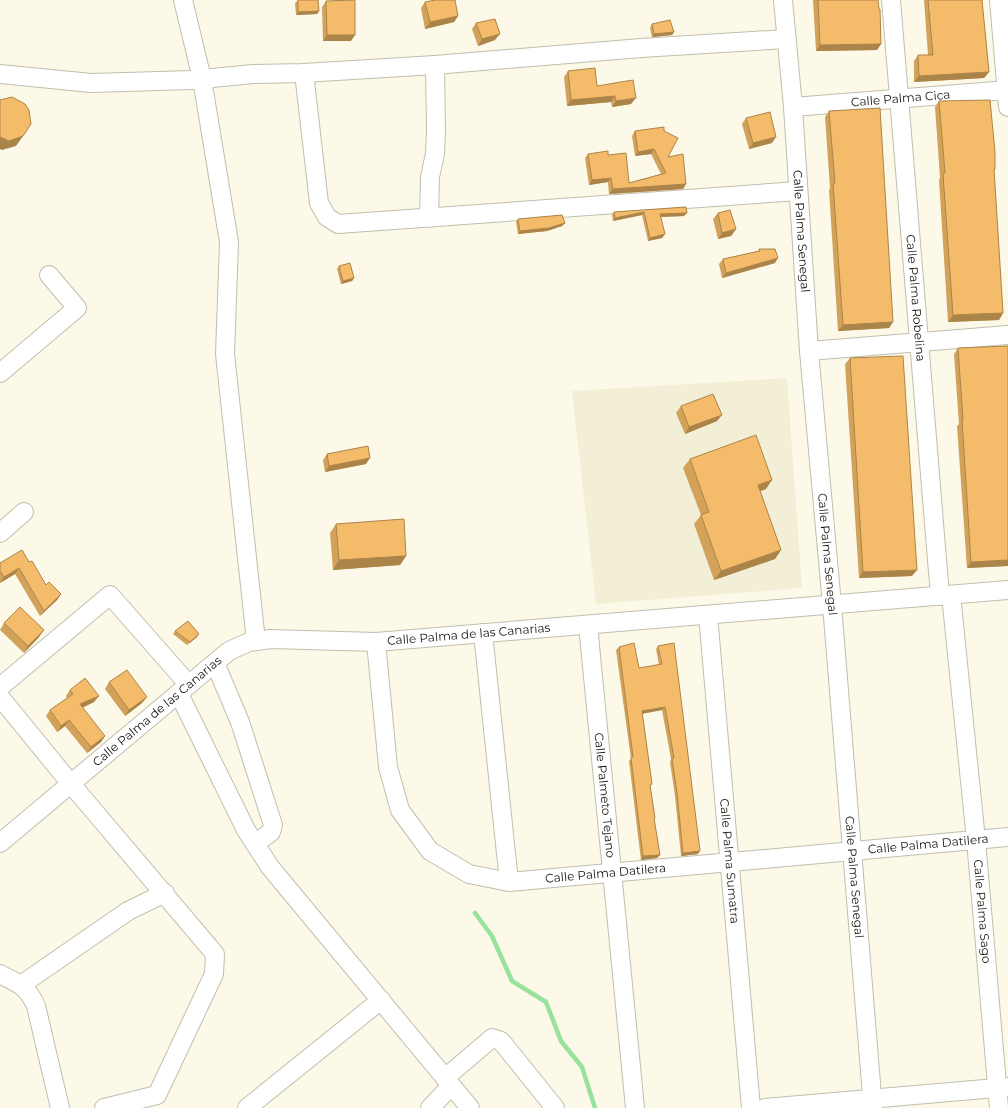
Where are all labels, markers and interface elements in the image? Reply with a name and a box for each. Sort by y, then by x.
street label: Calle Palma Cica [850,87,951,109]
street label: Calle Palma Senegal [790,170,813,293]
street label: Calle Palma Robelina [903,234,929,362]
street label: Calle Palma Senegal [815,492,841,616]
street label: Calle Palma de las Canarias [386,620,551,648]
street label: Calle Palma de las Canarias [89,652,224,769]
street label: Calle Palmeto Tejano [591,732,619,859]
street label: Calle Palma Sumatra [717,798,743,924]
street label: Calle Palma Senegal [842,815,867,939]
street label: Calle Palma Datilera [867,831,989,857]
street label: Calle Palma Sago [971,859,995,964]
street label: Calle Palma Datilera [544,860,666,886]

